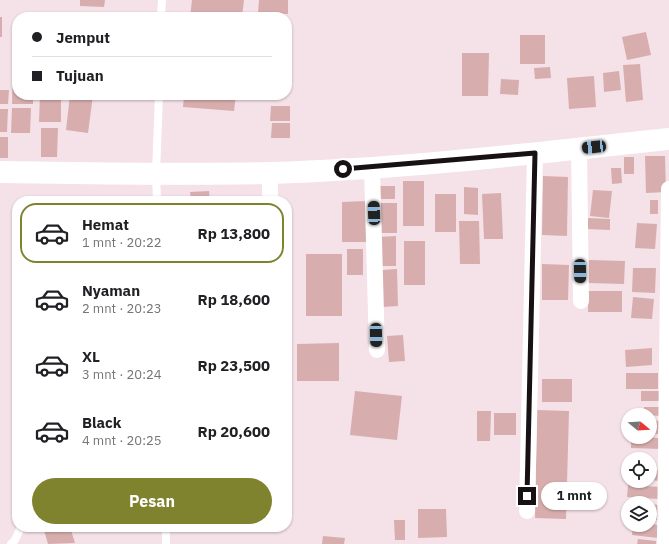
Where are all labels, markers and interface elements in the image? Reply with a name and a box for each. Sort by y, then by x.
text: Jemput [56,28,110,47]
text: Tujuan [56,66,104,85]
car [581,140,607,154]
route start [334,160,352,178]
car [368,201,380,225]
icon: car [34,215,70,251]
text: Hemat [82,215,129,234]
text: Rp 13,800 [198,224,270,243]
text: 1 mnt · 20:22 [82,234,162,251]
car [574,259,586,283]
icon: car [34,281,70,317]
text: Nyaman [82,281,140,300]
text: Rp 18,600 [198,290,270,309]
text: 2 mnt · 20:23 [82,300,162,317]
car [370,323,382,347]
icon: car [34,347,70,383]
text: XL [82,347,100,366]
text: Rp 23,500 [198,356,270,375]
text: 3 mnt · 20:24 [82,366,162,383]
north arrow [621,408,657,444]
map controls [621,408,657,532]
icon: car [34,413,70,449]
text: Black [82,413,122,432]
text: Rp 20,600 [198,422,270,441]
text: 4 mnt · 20:25 [82,432,162,449]
button: locate [621,452,657,488]
button: Pesan [32,478,272,524]
callout: 1 mnt [541,482,607,510]
route end [518,487,536,505]
text: 1 mnt [556,487,592,504]
button: layers [621,496,657,532]

